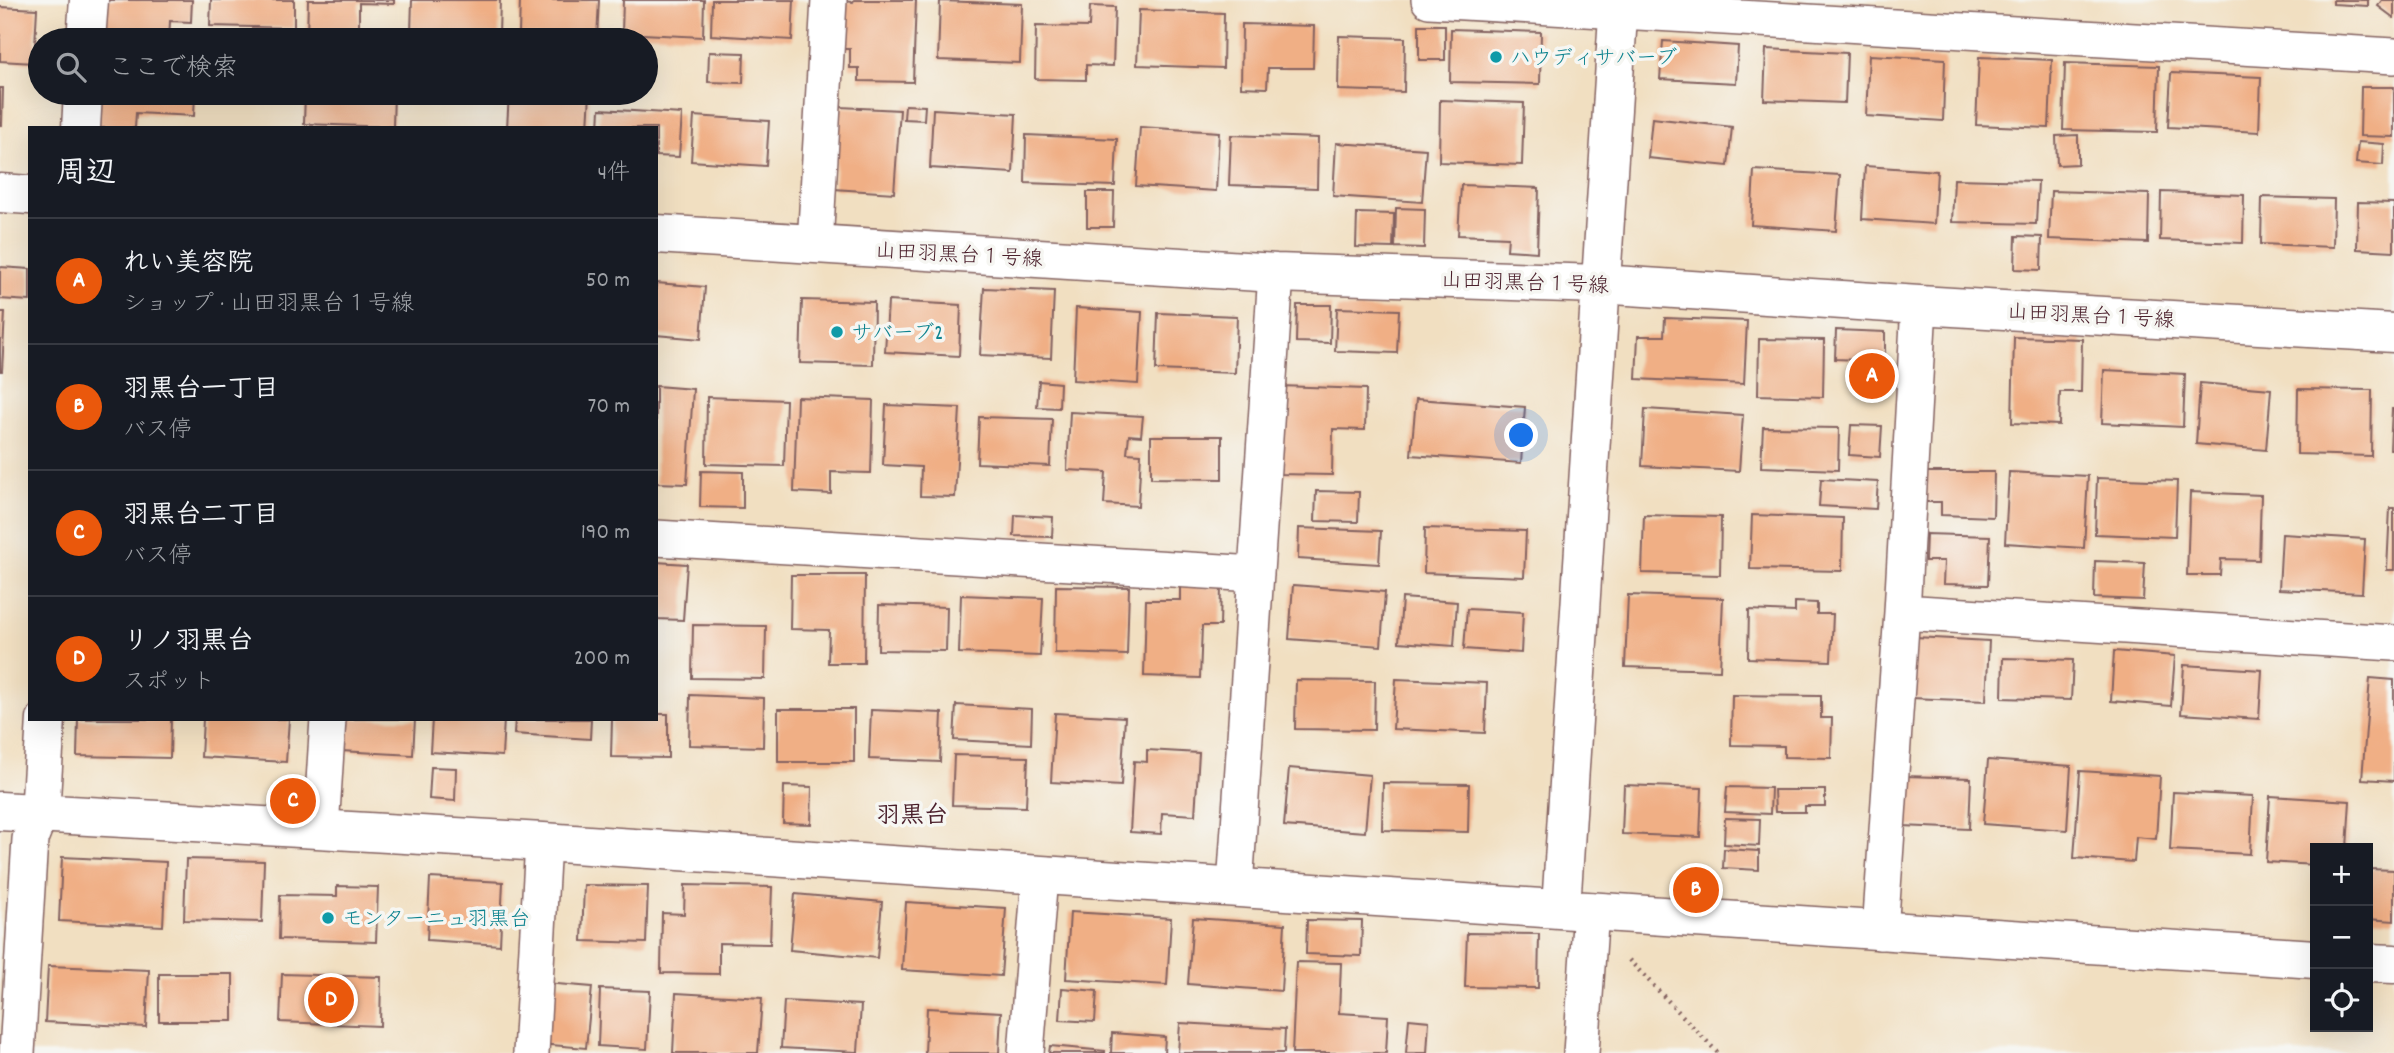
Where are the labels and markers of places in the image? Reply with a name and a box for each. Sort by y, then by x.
place label: ハウディサバーブ [1510,45,1677,75]
marker: ハウディサバーブ [1488,49,1504,65]
place label: サバーブ2 [851,320,943,350]
marker: サバーブ2 [829,324,845,340]
pin: A [1849,350,1895,402]
pin: C [270,775,316,827]
pin: B [1673,864,1719,916]
place label: モンターニュ羽黒台 [342,906,530,936]
marker: モンターニュ羽黒台 [320,910,336,926]
pin: D [308,974,354,1026]

